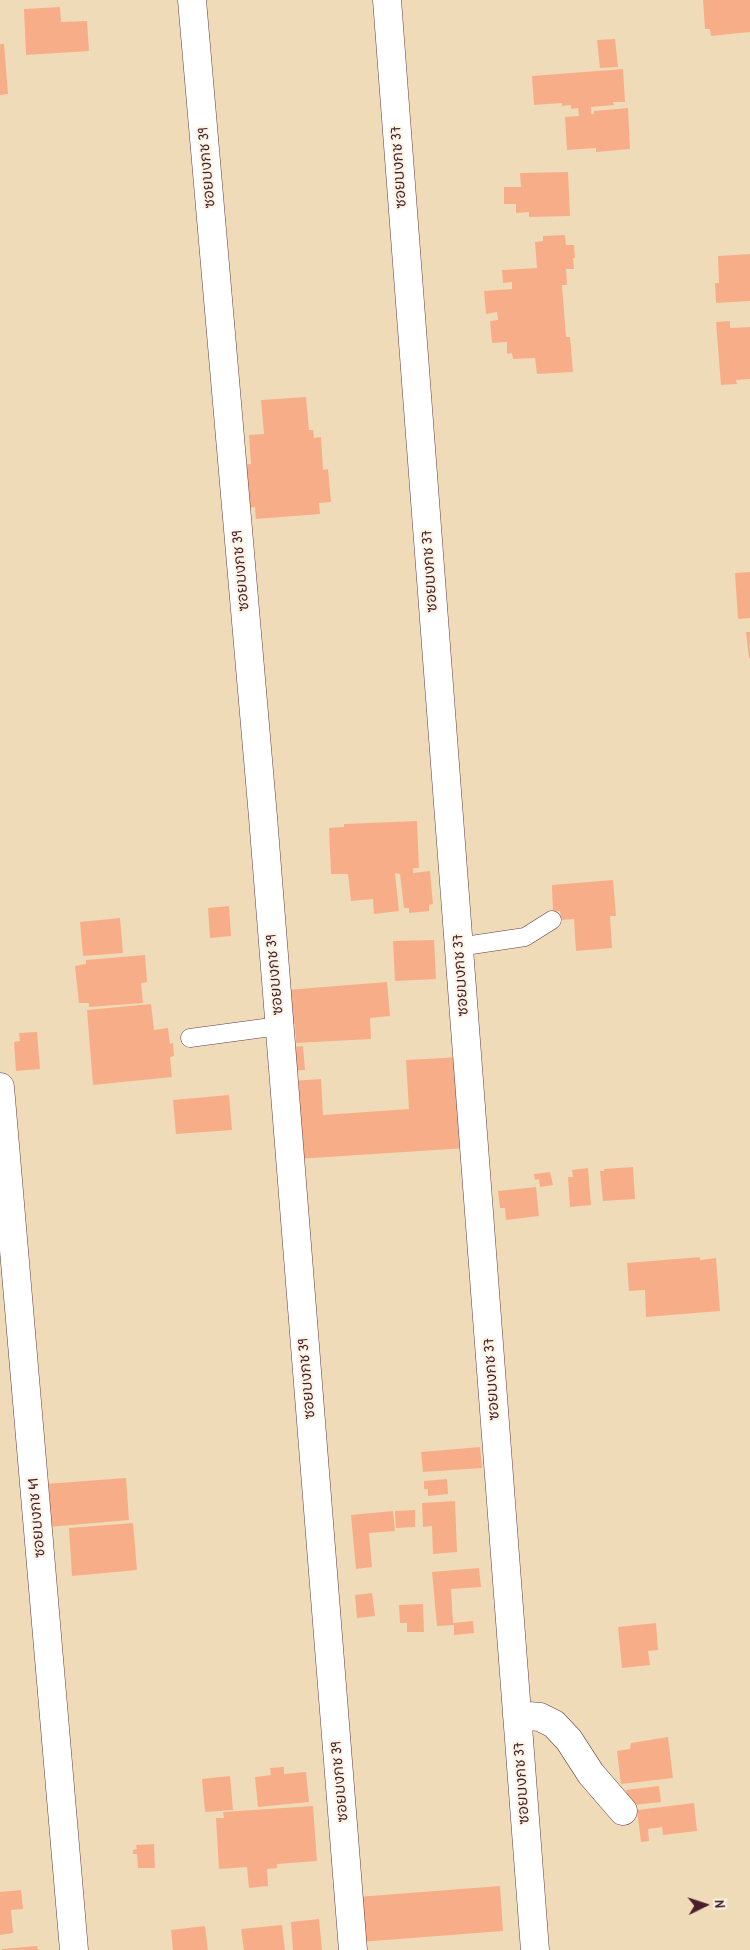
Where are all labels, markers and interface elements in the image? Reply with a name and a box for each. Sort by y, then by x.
street label: ซอยบงกช 37 [387,125,411,209]
street label: ซอยบงกช 39 [195,127,219,209]
street label: ซอยบงกช 37 [418,529,442,613]
street label: ซอยบงกช 39 [229,530,253,612]
street label: ซอยบงกช 37 [449,933,473,1017]
street label: ซอยบงกช 39 [263,934,287,1016]
street label: ซอยบงกช 37 [480,1337,504,1421]
street label: ซอยบงกช 39 [295,1338,319,1420]
street label: ซอยบงกช 41 [25,1478,49,1558]
street label: ซอยบงกช 39 [328,1741,352,1823]
street label: ซอยบงกช 37 [510,1741,534,1825]
north arrow [680,1880,730,1930]
text: N [711,1900,730,1908]

